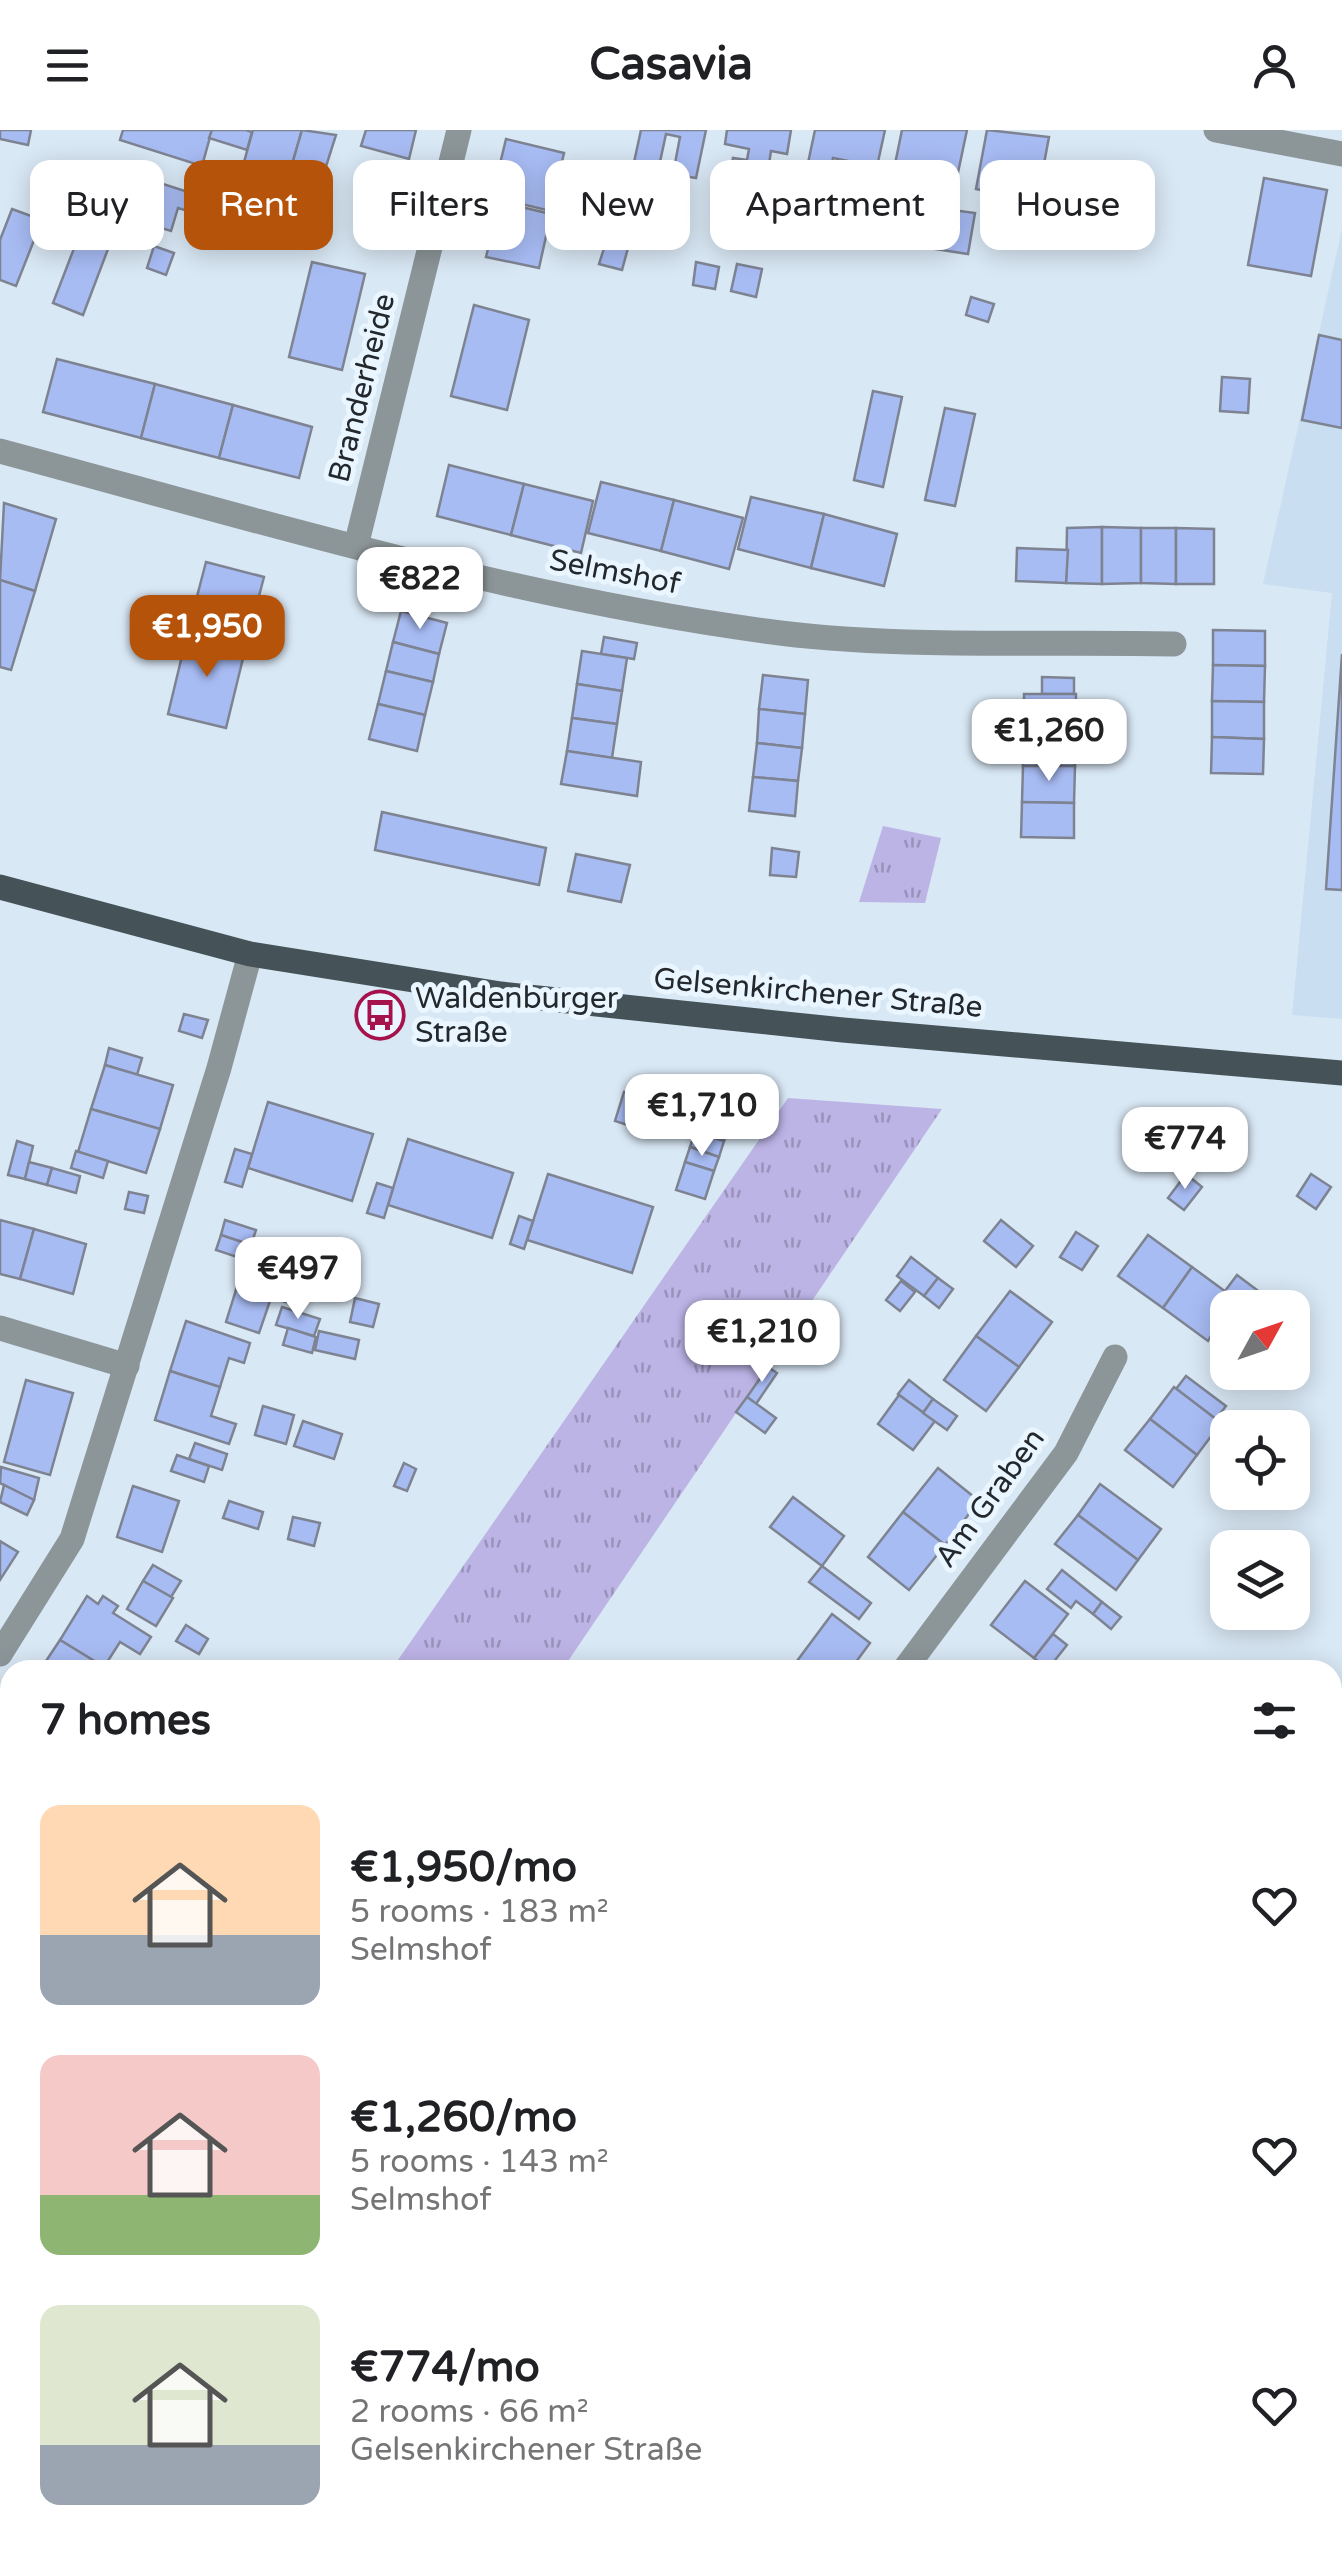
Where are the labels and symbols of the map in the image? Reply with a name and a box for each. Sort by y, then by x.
street label: Branderheide [321,290,403,486]
street label: Selmshof [546,541,684,603]
pin: €822 [361,547,479,632]
pin: €1,950 [126,595,288,680]
pin: €1,260 [968,699,1130,784]
street label: Gelsenkirchener Straße [652,960,984,1026]
place label: Waldenburger Straße [415,980,619,1051]
bus stop icon: Waldenburger Straße [354,989,406,1041]
pin: €1,710 [621,1074,783,1159]
pin: €774 [1126,1107,1244,1192]
pin: €497 [239,1237,357,1322]
north arrow [1210,1290,1310,1390]
pin: €1,210 [681,1300,843,1385]
street label: Am Graben [927,1421,1053,1575]

